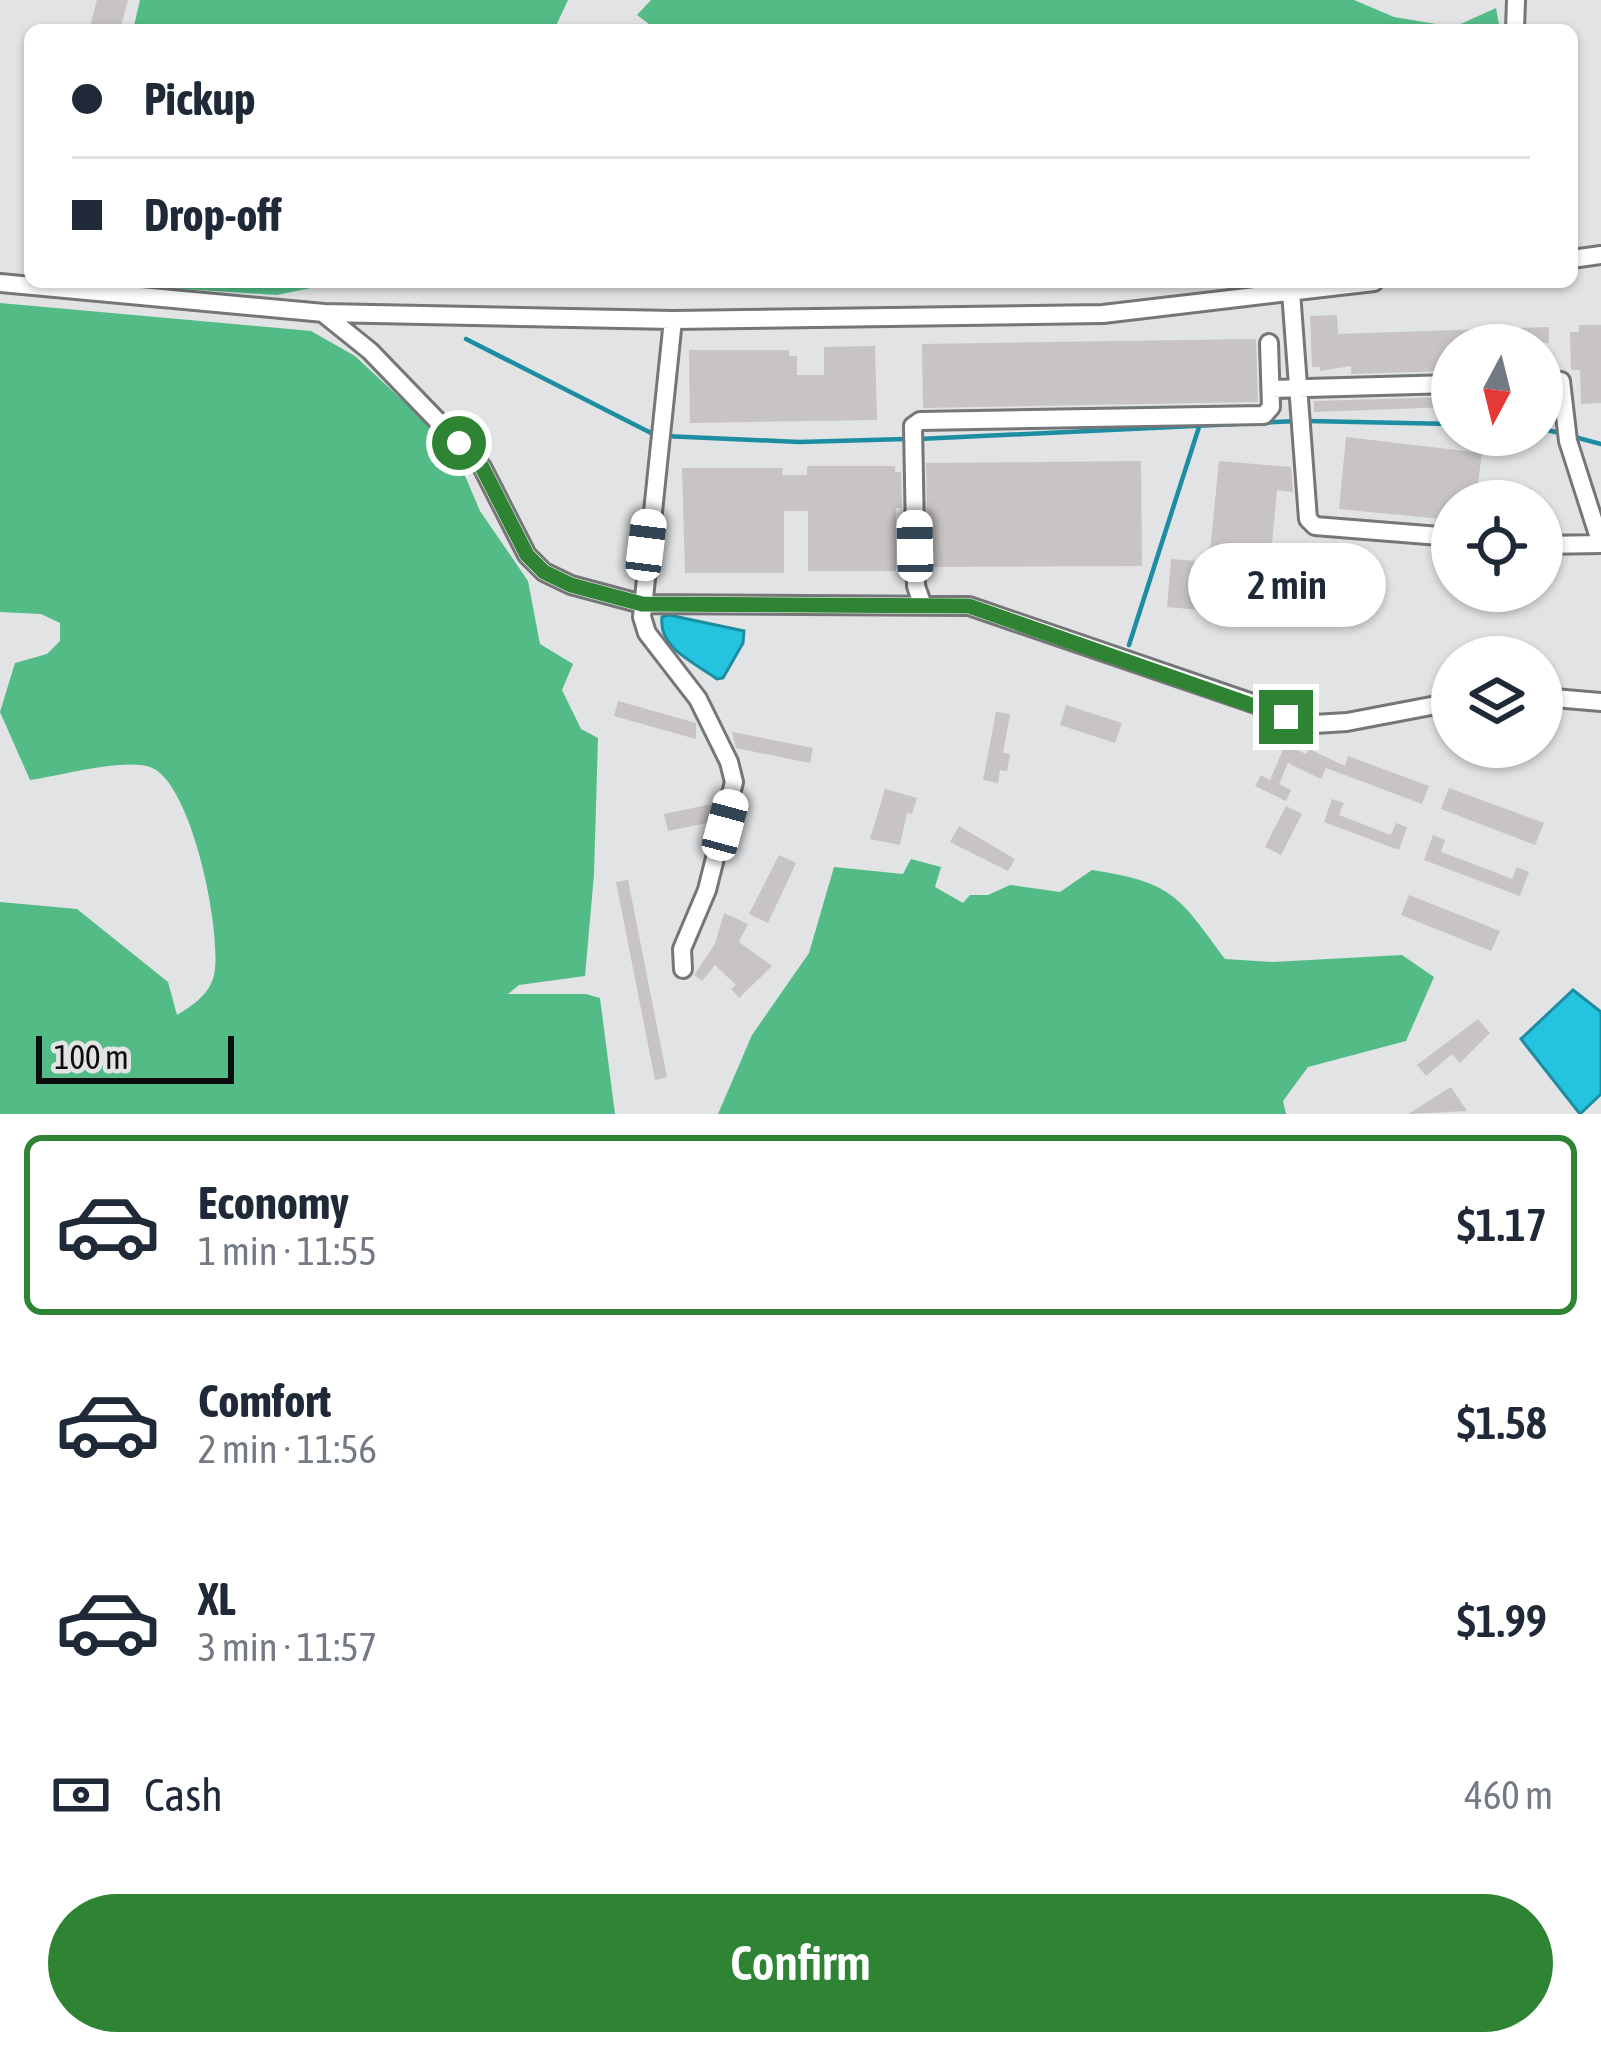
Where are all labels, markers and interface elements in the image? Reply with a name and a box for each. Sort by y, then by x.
text: Pickup [144,73,255,125]
text: Drop-off [144,189,282,241]
north arrow [1431,324,1563,456]
map controls [1431,324,1563,768]
route start [432,416,486,470]
button: locate [1431,480,1563,612]
car [624,507,668,583]
car [896,510,934,582]
callout: 2 min [1187,543,1385,627]
text: 2 min [1247,563,1327,607]
button: layers [1431,636,1563,768]
route end [1259,690,1313,744]
car [698,786,752,864]
scale bar [36,1030,234,1083]
text: 100 m [54,1038,129,1076]
icon: car [54,1171,162,1279]
text: Economy [198,1177,349,1229]
text: $1.17 [1457,1199,1547,1251]
text: 1 min · 11:55 [198,1229,377,1273]
icon: car [54,1369,162,1477]
text: Comfort [198,1375,331,1427]
text: $1.58 [1457,1397,1547,1449]
text: 2 min · 11:56 [198,1427,377,1471]
icon: car [54,1567,162,1675]
text: XL [198,1573,236,1625]
text: $1.99 [1457,1595,1547,1647]
text: 3 min · 11:57 [198,1625,377,1669]
icon: cash [48,1762,114,1828]
text: Cash [144,1769,223,1821]
text: 460 m [1465,1773,1553,1817]
button: Confirm [48,1894,1553,2032]

